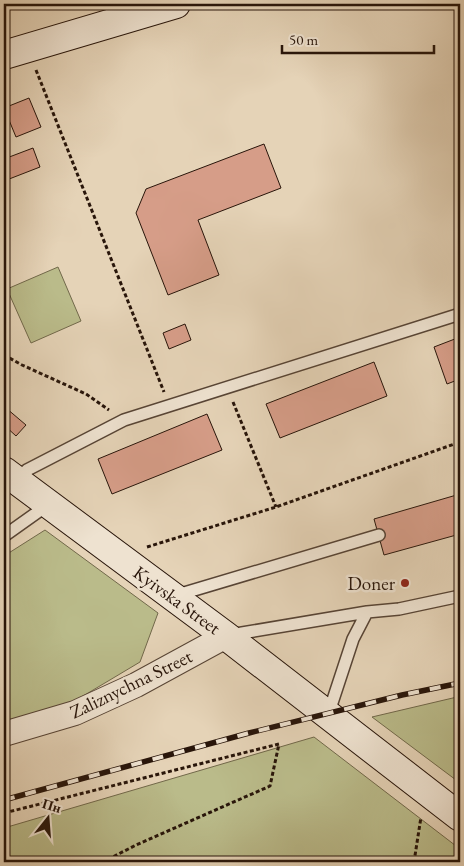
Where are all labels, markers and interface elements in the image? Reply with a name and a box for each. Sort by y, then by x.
scale bar [282,22,434,54]
text: 50 m [289,30,318,49]
street label: Kyivska Street [128,560,226,640]
place label: Doner [347,571,396,596]
marker: Doner [399,577,411,589]
street label: Zaliznychna Street [66,644,196,724]
north arrow [22,794,72,844]
text: Пн [40,794,64,817]

